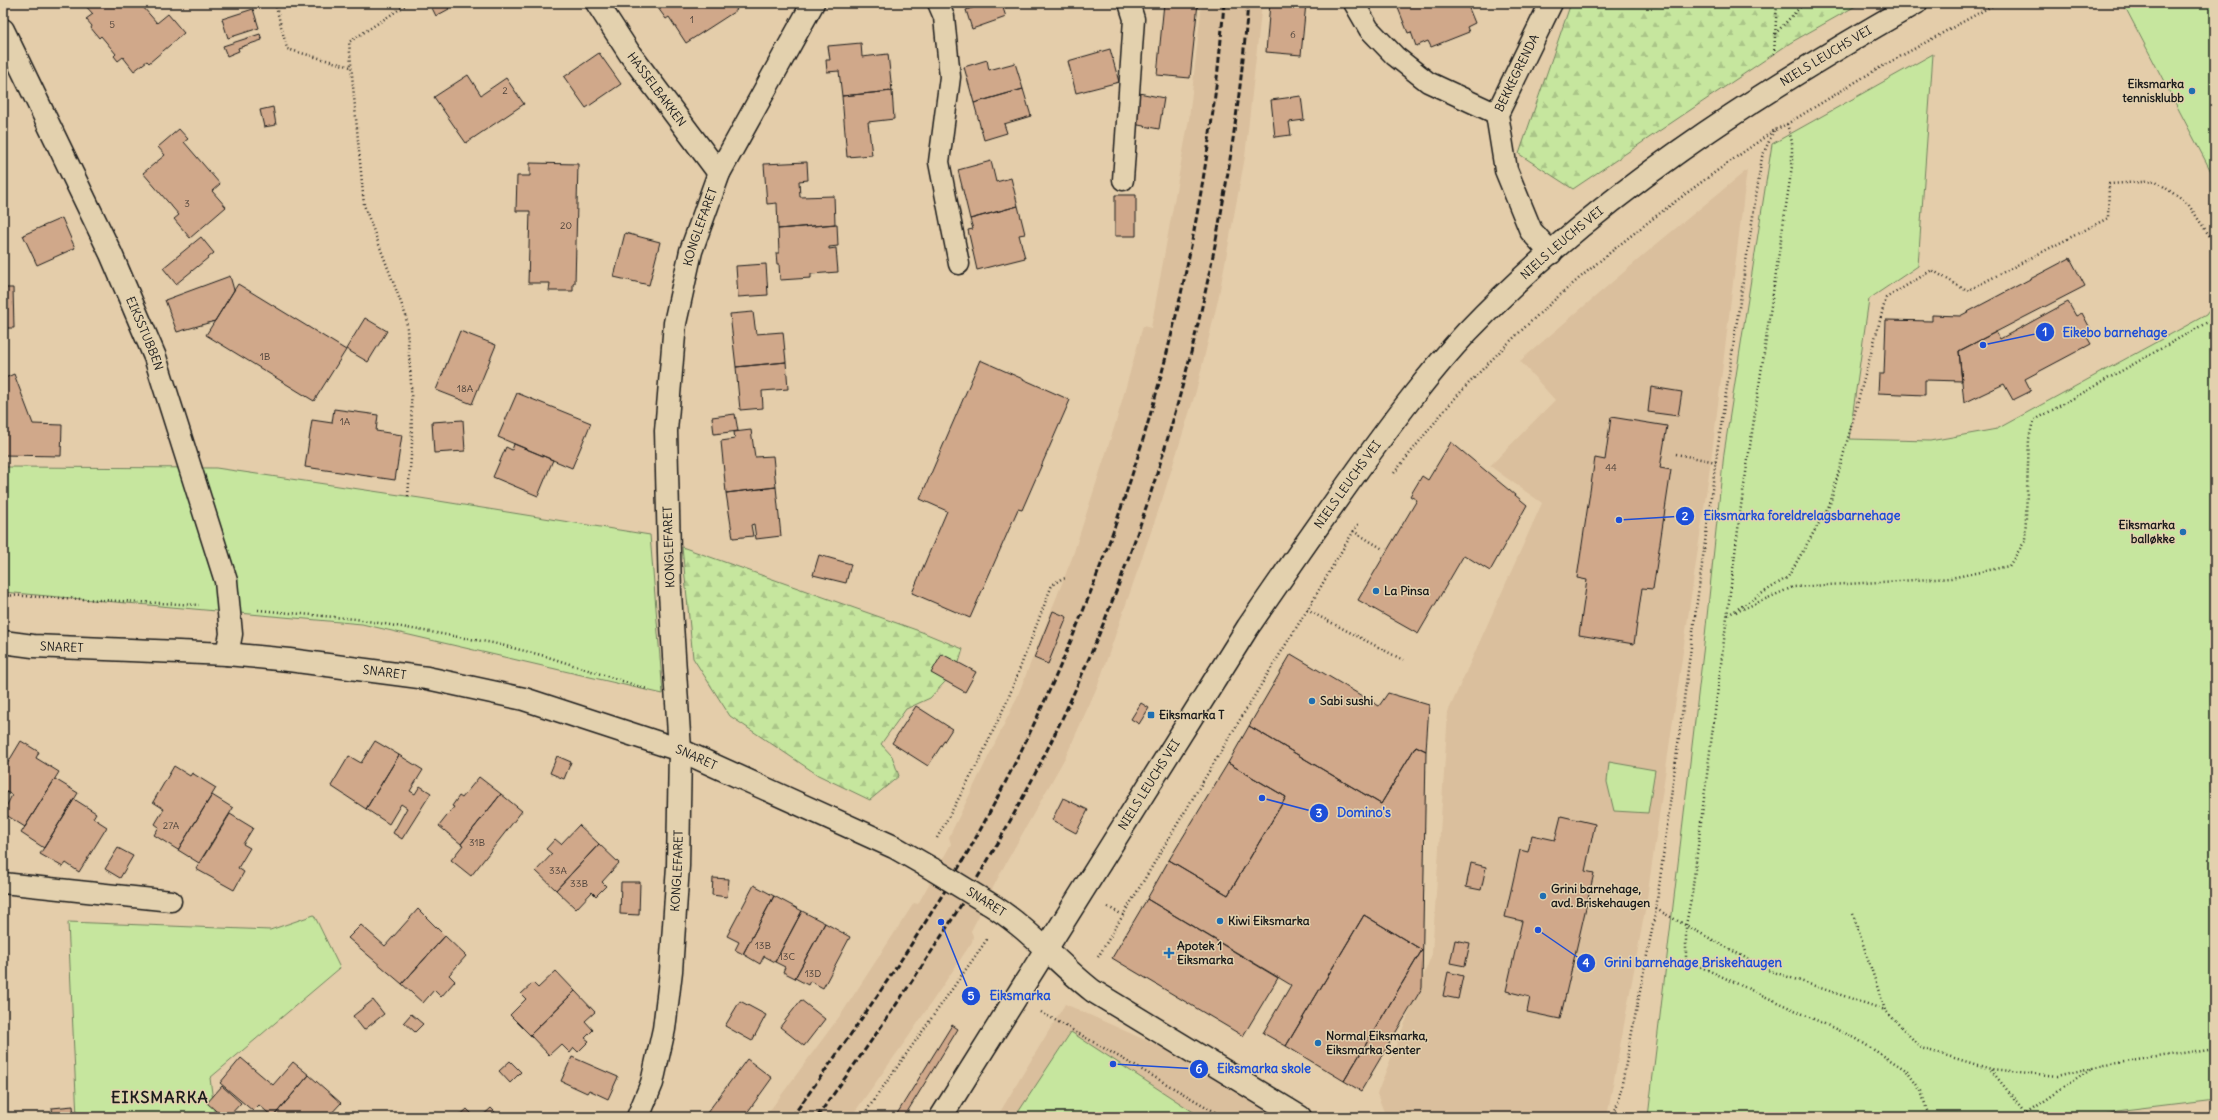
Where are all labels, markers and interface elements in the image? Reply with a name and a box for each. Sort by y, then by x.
house number: 1 [690,13,694,26]
house number: 5 [109,18,115,31]
street label: NIELS LEUCHS VEI [1777,22,1874,89]
house number: 6 [1290,28,1296,41]
street label: BEKKEGRENDA [1491,31,1542,114]
street label: HASSELBAKKEN [624,49,690,129]
place label: Eiksmarka tennisklubb [2122,76,2184,105]
house number: 2 [502,84,508,97]
marker: Eiksmarka tennisklubb [2187,86,2197,96]
street label: KONGLEFARET [680,186,720,267]
house number: 3 [184,197,190,210]
street label: NIELS LEUCHS VEI [1517,203,1606,282]
house number: 20 [560,219,572,232]
street label: EIKSSTUBBEN [123,294,167,372]
callout: Eikebo barnehage [2035,320,2176,345]
text: 1 [2043,324,2047,339]
text: Eikebo barnehage [2062,324,2168,341]
house number: 1B [260,350,271,363]
house number: 18A [457,382,474,395]
house number: 1A [340,415,351,428]
street label: NIELS LEUCHS VEI [1311,437,1384,531]
house number: 44 [1605,461,1617,474]
callout: Eiksmarka foreldrelagsbarnehage [1675,503,1909,528]
street label: KONGLEFARET [660,506,677,588]
text: Eiksmarka foreldrelagsbarnehage [1703,507,1901,524]
text: 2 [1682,508,1689,523]
place label: Eiksmarka balløkke [2119,517,2176,546]
marker: Eiksmarka balløkke [2178,527,2188,537]
place label: La Pinsa [1384,583,1429,598]
marker: La Pinsa [1371,586,1381,596]
street label: SNARET [40,638,84,655]
street label: SNARET [362,662,407,682]
place label: Sabi sushi [1320,693,1374,708]
marker: Sabi sushi [1307,696,1317,706]
place label: Eiksmarka T [1159,707,1225,722]
marker: Eiksmarka T [1146,710,1156,720]
street label: NIELS LEUCHS VEI [1115,736,1183,833]
street label: SNARET [674,741,719,773]
callout: Domino's [1309,800,1399,825]
text: Domino's [1337,804,1391,821]
text: 3 [1316,805,1323,820]
house number: 27A [163,819,180,832]
street label: KONGLEFARET [667,830,686,912]
house number: 31B [469,836,485,849]
house number: 33A [549,864,567,877]
house number: 33B [570,877,588,890]
place label: Grini barnehage, avd. Briskehaugen [1551,881,1650,911]
street label: SNARET [964,884,1009,919]
marker: Grini barnehage, avd. Briskehaugen [1538,891,1548,901]
place label: Kiwi Eiksmarka [1228,913,1310,928]
marker: Kiwi Eiksmarka [1215,916,1225,926]
place label: Apotek 1 Eiksmarka [1177,938,1234,967]
house number: 13B [755,939,772,952]
marker: Apotek 1 Eiksmarka [1164,948,1174,958]
house number: 13C [779,950,796,963]
callout: Grini barnehage Briskehaugen [1576,950,1790,975]
text: Grini barnehage Briskehaugen [1604,954,1783,971]
text: 4 [1583,955,1590,970]
house number: 13D [805,967,821,980]
callout: Eiksmarka [961,983,1058,1008]
text: Eiksmarka [989,987,1051,1004]
text: 5 [968,988,975,1003]
place label: Normal Eiksmarka, Eiksmarka Senter [1326,1028,1428,1057]
marker: Normal Eiksmarka, Eiksmarka Senter [1313,1038,1323,1048]
callout: Eiksmarka skole [1189,1056,1319,1081]
text: Eiksmarka skole [1217,1060,1311,1077]
text: 6 [1196,1061,1203,1076]
district label: EIKSMARKA [111,1087,209,1107]

